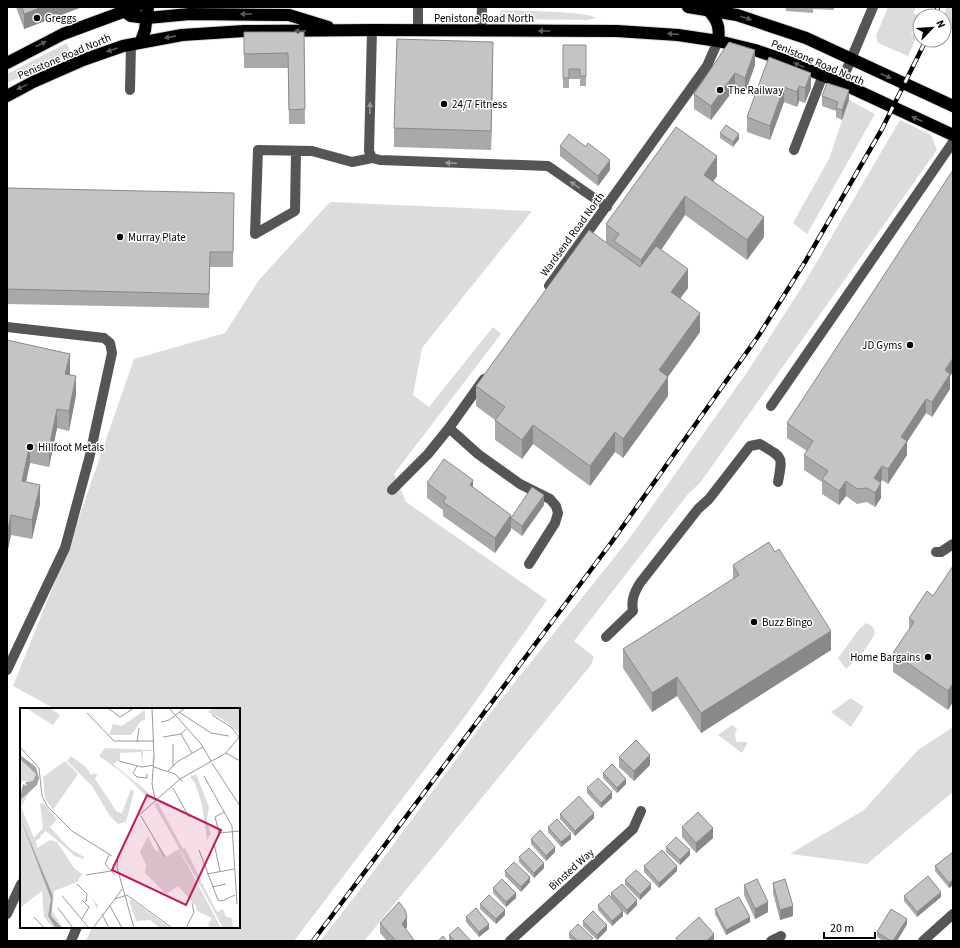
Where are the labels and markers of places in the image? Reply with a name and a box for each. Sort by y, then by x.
place label: Greggs [45,11,77,26]
marker: Greggs [32,13,42,23]
place label: The Railway [728,83,783,98]
marker: The Railway [715,85,725,95]
place label: 24/7 Fitness [452,97,507,112]
marker: 24/7 Fitness [439,99,449,109]
place label: Murray Plate [128,230,186,245]
marker: Murray Plate [115,232,125,242]
place label: JD Gyms [862,338,902,353]
marker: JD Gyms [905,340,915,350]
place label: Hillfoot Metals [38,440,104,455]
marker: Hillfoot Metals [25,442,35,452]
place label: Buzz Bingo [762,615,813,630]
marker: Buzz Bingo [749,617,759,627]
place label: Home Bargains [850,650,920,665]
marker: Home Bargains [923,652,933,662]

